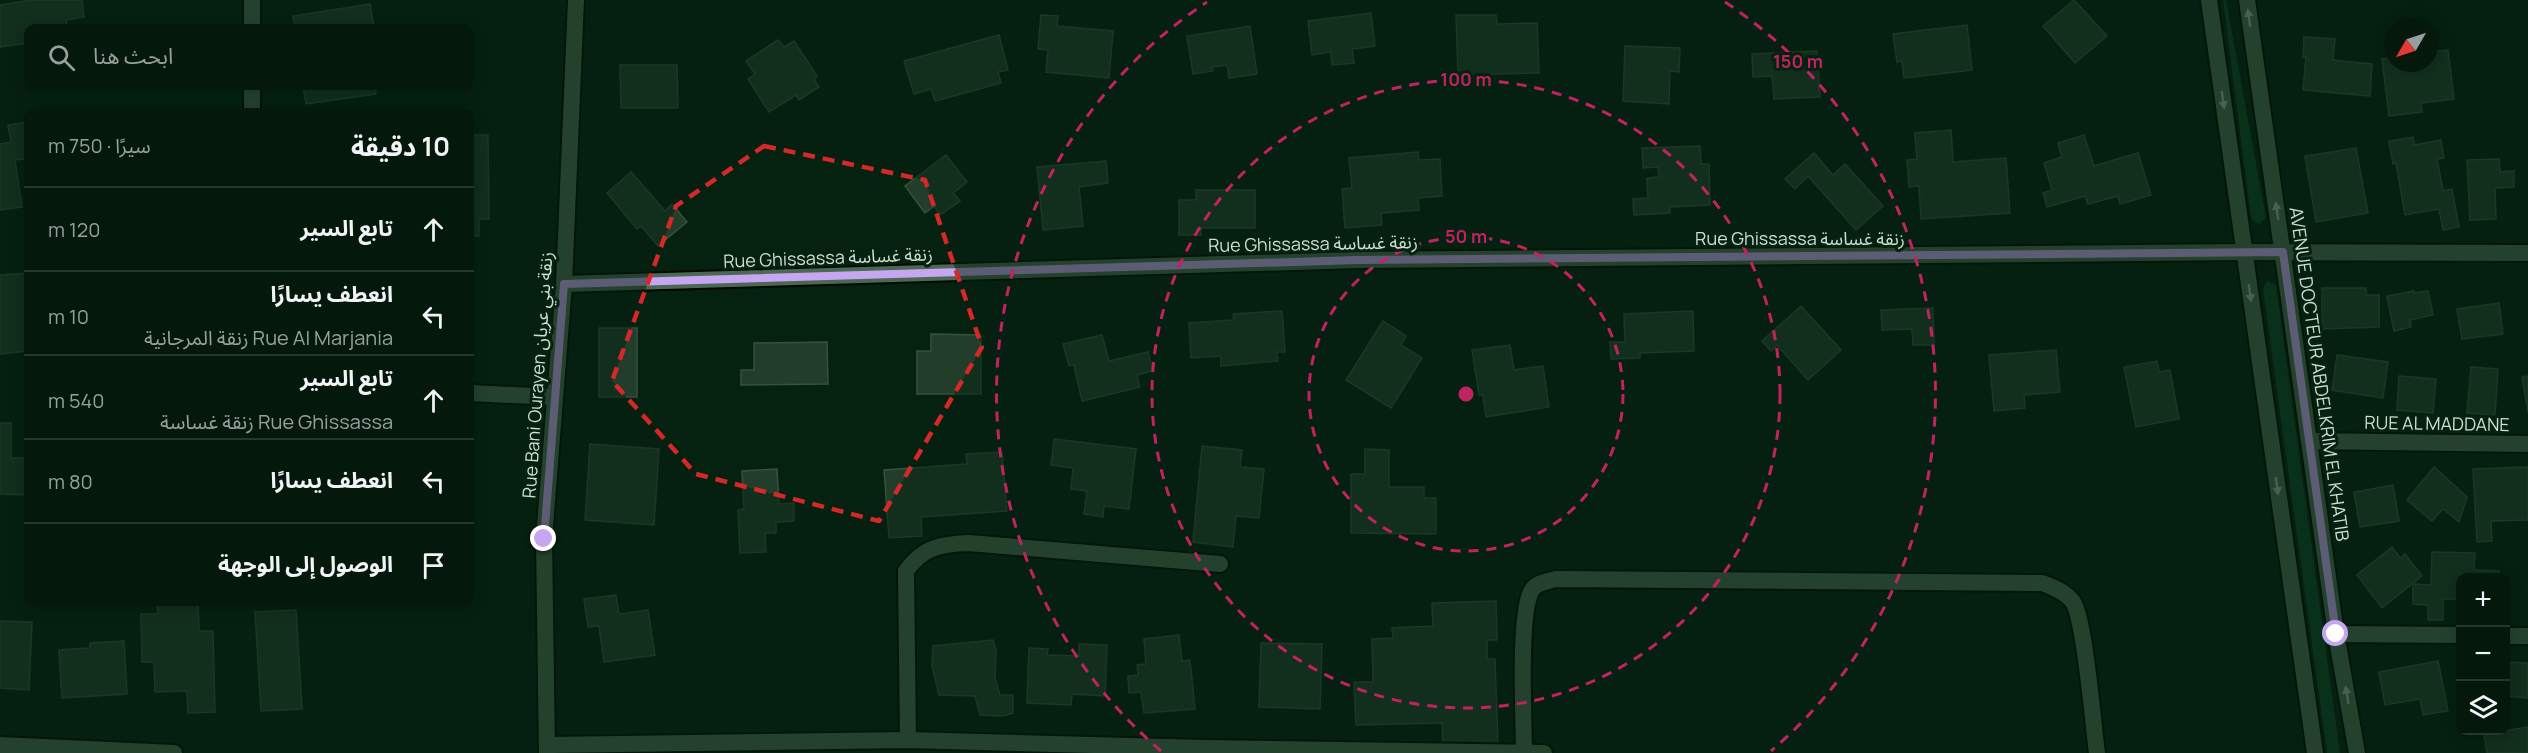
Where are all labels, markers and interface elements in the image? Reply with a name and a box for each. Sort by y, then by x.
one-way arrow [2245,9,2254,28]
north arrow [2384,18,2438,72]
search box [24,24,474,90]
icon: search [45,41,78,74]
text: ابحث هنا [93,41,173,71]
text: 150 m [1773,49,1823,73]
text: 100 m [1440,67,1492,91]
one-way arrow [2218,90,2228,109]
text: 10 دقيقة [351,128,450,164]
text: سيرًا · 750 m [48,132,151,159]
one-way arrow [2272,202,2281,221]
street label: AVENUE DOCTEUR ABDELKRIM EL KHATIB [2285,205,2355,543]
text: تابع السير [300,213,393,243]
icon: ahead [417,213,450,246]
text: 120 m [48,216,100,243]
text: 50 m [1445,224,1487,248]
street label: Rue Ghissassa زنقة غساسة [1695,226,1905,250]
street label: Rue Ghissassa زنقة غساسة [1208,229,1418,257]
street label: Rue Ghissassa زنقة غساسة [723,241,933,273]
street label: Rue Bani Ourayen زنقة بني عريان [516,251,560,499]
text: انعطف يسارًا [270,279,393,309]
one-way arrow [2245,283,2254,302]
icon: left [417,300,450,333]
text: 10 m [48,303,89,330]
text: Rue Al Marjania زنقة المرجانية [144,324,393,351]
text: تابع السير [300,363,393,393]
icon: ahead [417,384,450,417]
centre of rings [1456,384,1476,404]
text: 540 m [48,387,105,414]
text: Rue Ghissassa زنقة غساسة [160,408,393,435]
street label: RUE AL MADDANE [2364,410,2510,436]
text: انعطف يسارًا [270,465,393,495]
icon: left [417,465,450,498]
text: 80 m [48,468,93,495]
one-way arrow [2273,476,2282,495]
route end [530,525,556,551]
text: الوصول إلى الوجهة [218,549,393,579]
icon: arrive [417,549,450,582]
map controls [2456,573,2510,735]
button: + [2456,573,2510,627]
route start [2322,620,2348,646]
button: − [2456,627,2510,681]
button: layers [2456,681,2510,735]
one-way arrow [2342,686,2351,705]

